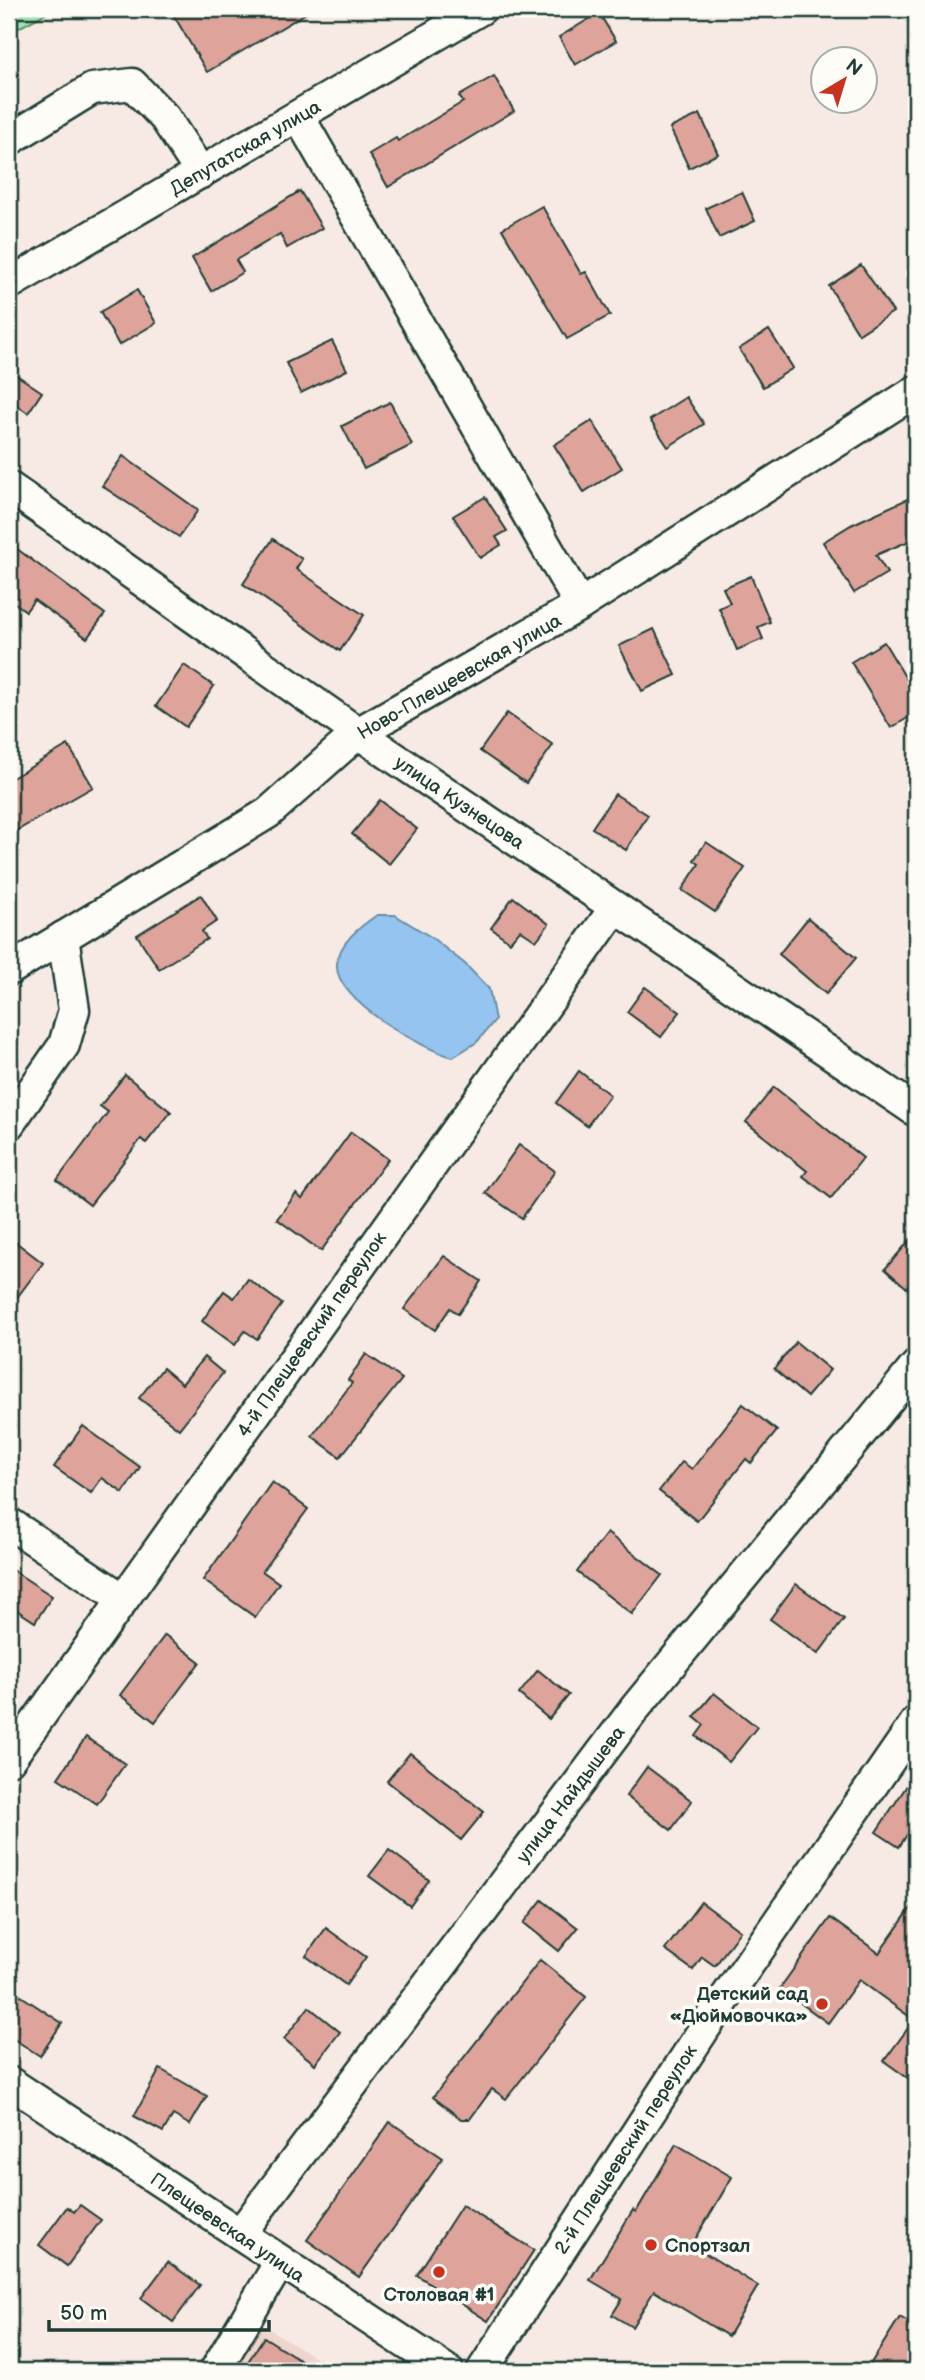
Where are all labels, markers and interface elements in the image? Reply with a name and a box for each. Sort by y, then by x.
north arrow [810,46,880,116]
text: N [841,54,866,81]
street label: Депутатская улица [166,96,325,201]
street label: Ново-Плещеевская улица [354,609,566,745]
street label: улица Кузнецова [390,751,528,855]
street label: 4-й Плещеевский переулок [232,1228,392,1442]
street label: улица Найдышева [512,1722,630,1868]
place label: Детский сад «Дюймовочка» [669,1983,809,2028]
marker: Детский сад «Дюймовочка» [814,1996,830,2012]
street label: 2-й Плещеевский переулок [550,2041,703,2259]
street label: Плещеевская улица [146,2168,309,2288]
place label: Спортзал [665,2235,750,2258]
marker: Спортзал [643,2237,659,2253]
marker: Столовая #1 [431,2264,447,2280]
place label: Столовая #1 [384,2284,494,2307]
scale bar [49,2289,270,2333]
text: 50 m [60,2301,107,2326]

